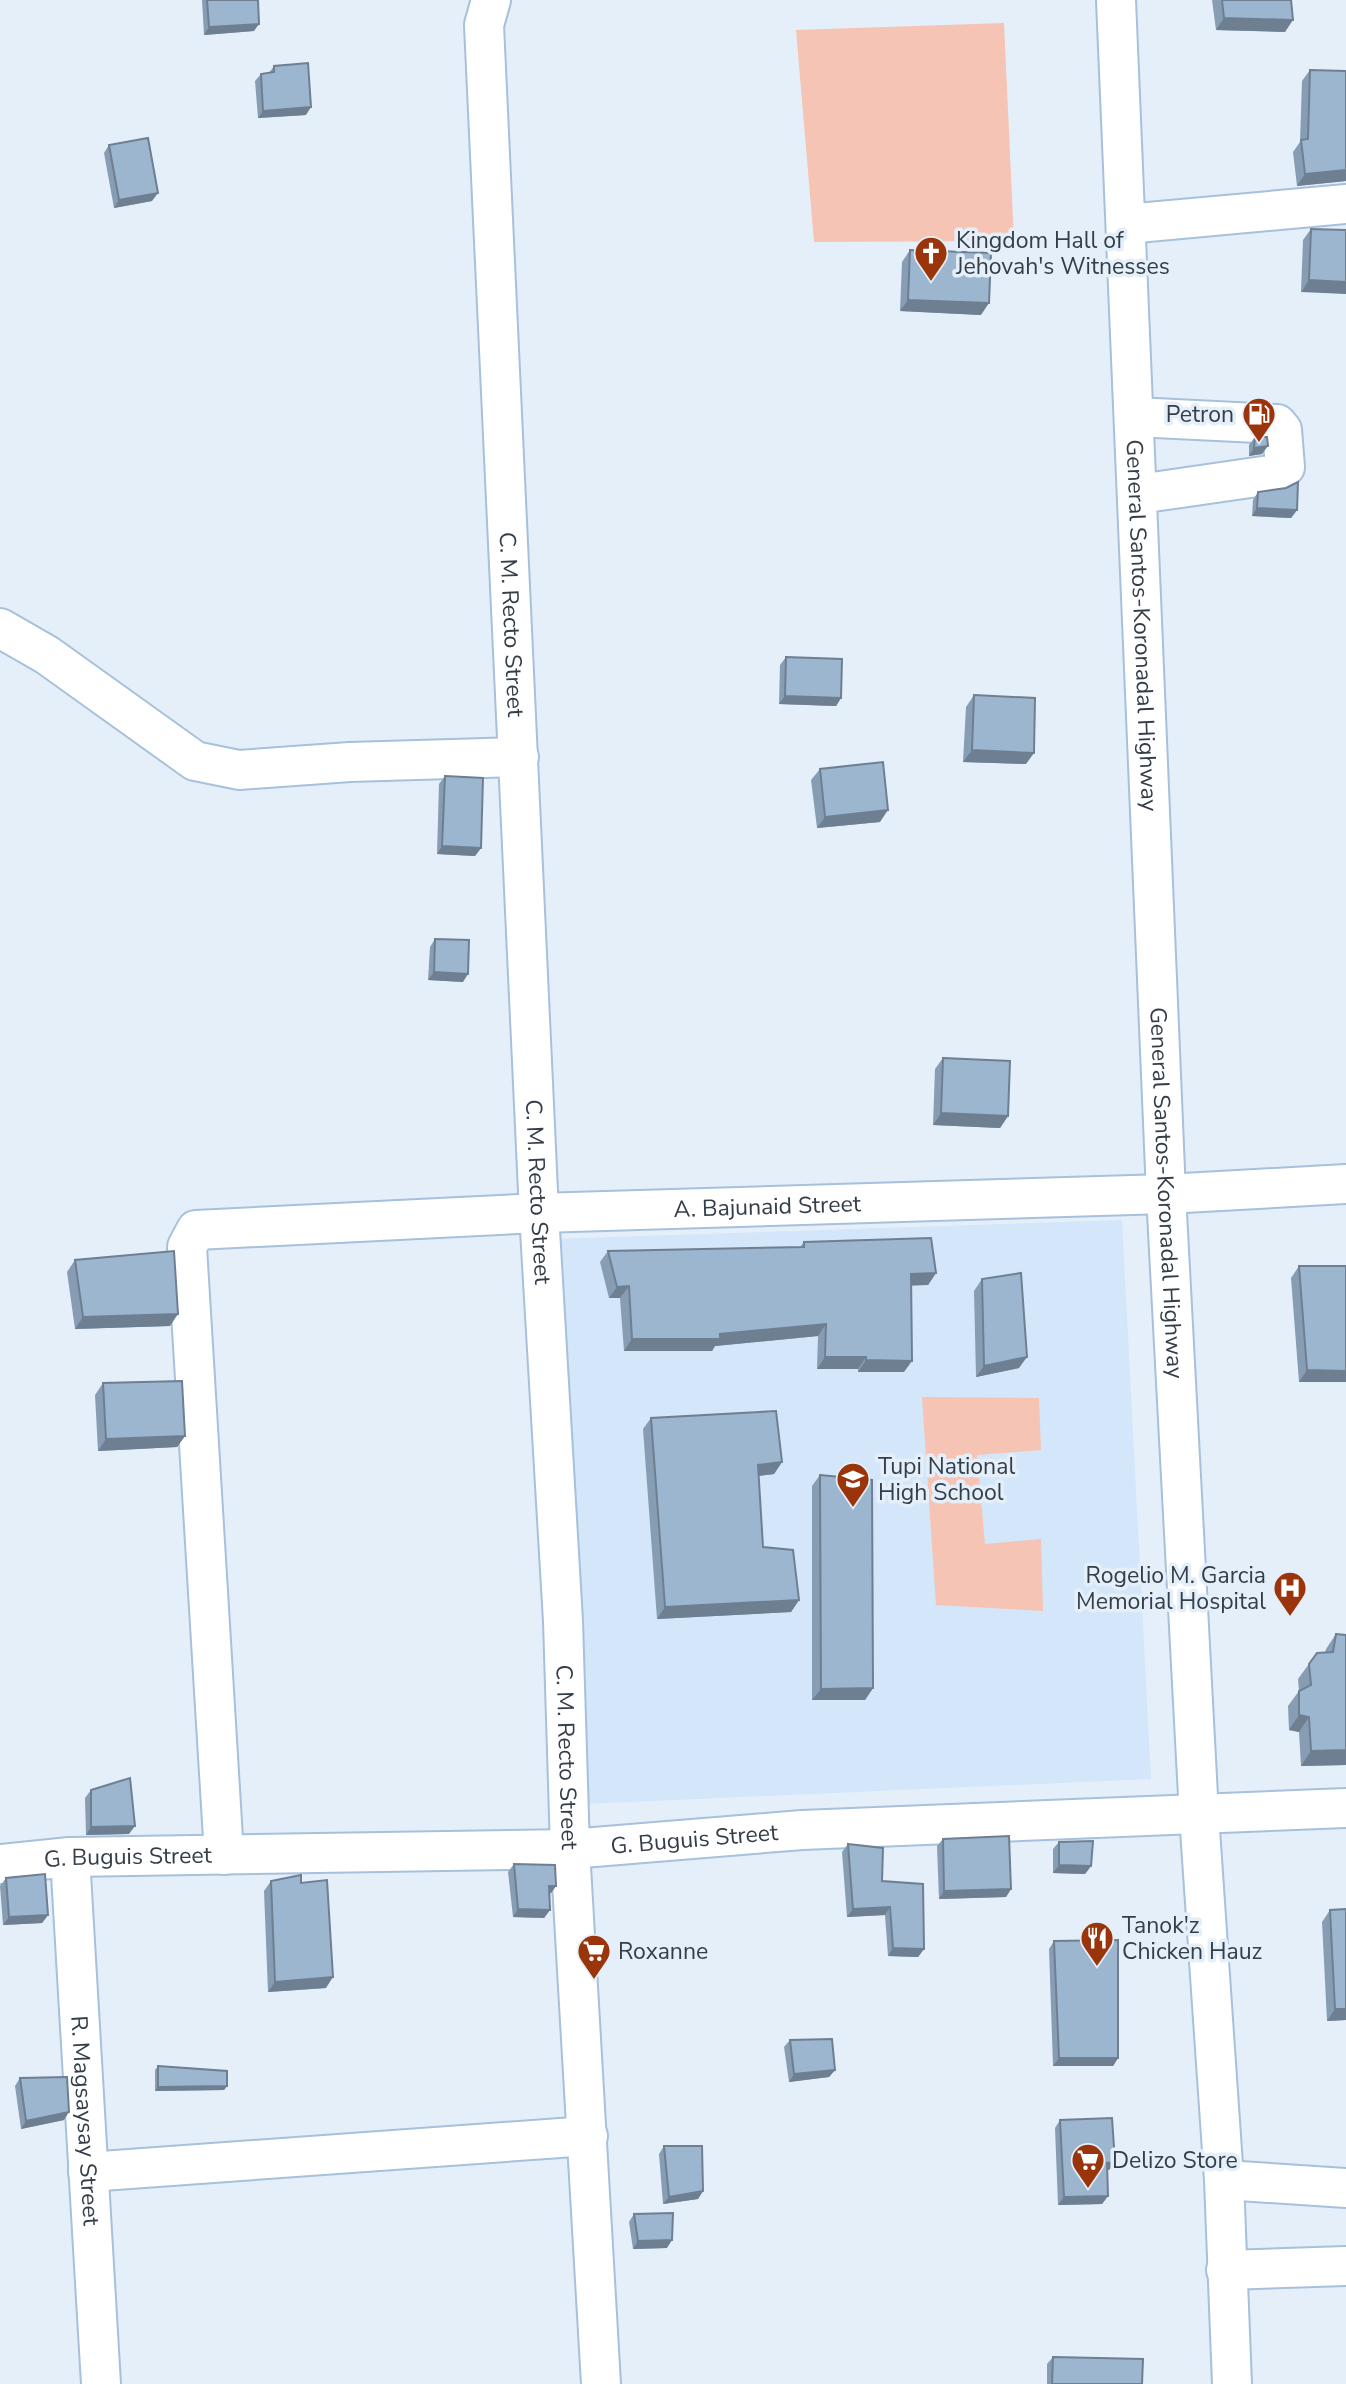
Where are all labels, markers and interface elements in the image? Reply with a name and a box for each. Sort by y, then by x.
place label: Kingdom Hall of Jehovah's Witnesses [955,225,1170,282]
church icon: Kingdom Hall of Jehovah's Witnesses [912,234,950,283]
fuel station icon: Petron [1240,395,1278,444]
place label: Petron [1166,399,1234,430]
street label: General Santos-Koronadal Highway [1118,439,1165,812]
street label: C. M. Recto Street [491,531,531,719]
street label: General Santos-Koronadal Highway [1142,1006,1191,1380]
street label: C. M. Recto Street [518,1099,558,1286]
street label: A. Bajunaid Street [673,1188,862,1225]
place label: Tupi National High School [878,1451,1015,1508]
school or university icon: Tupi National High School [834,1460,872,1509]
place label: Rogelio M. Garcia Memorial Hospital [1076,1560,1266,1617]
hospital icon: Rogelio M. Garcia Memorial Hospital [1271,1569,1309,1618]
street label: C. M. Recto Street [548,1664,585,1851]
street label: G. Buguis Street [609,1817,780,1862]
street label: G. Buguis Street [42,1840,213,1876]
place label: Tanok'z Chicken Hauz [1122,1910,1262,1967]
restaurant icon: Tanok'z Chicken Hauz [1078,1919,1116,1968]
supermarket icon: Roxanne [575,1932,613,1981]
place label: Roxanne [618,1936,708,1967]
street label: R. Magsaysay Street [63,2015,107,2228]
supermarket icon: Delizo Store [1069,2141,1107,2190]
place label: Delizo Store [1112,2145,1238,2176]

